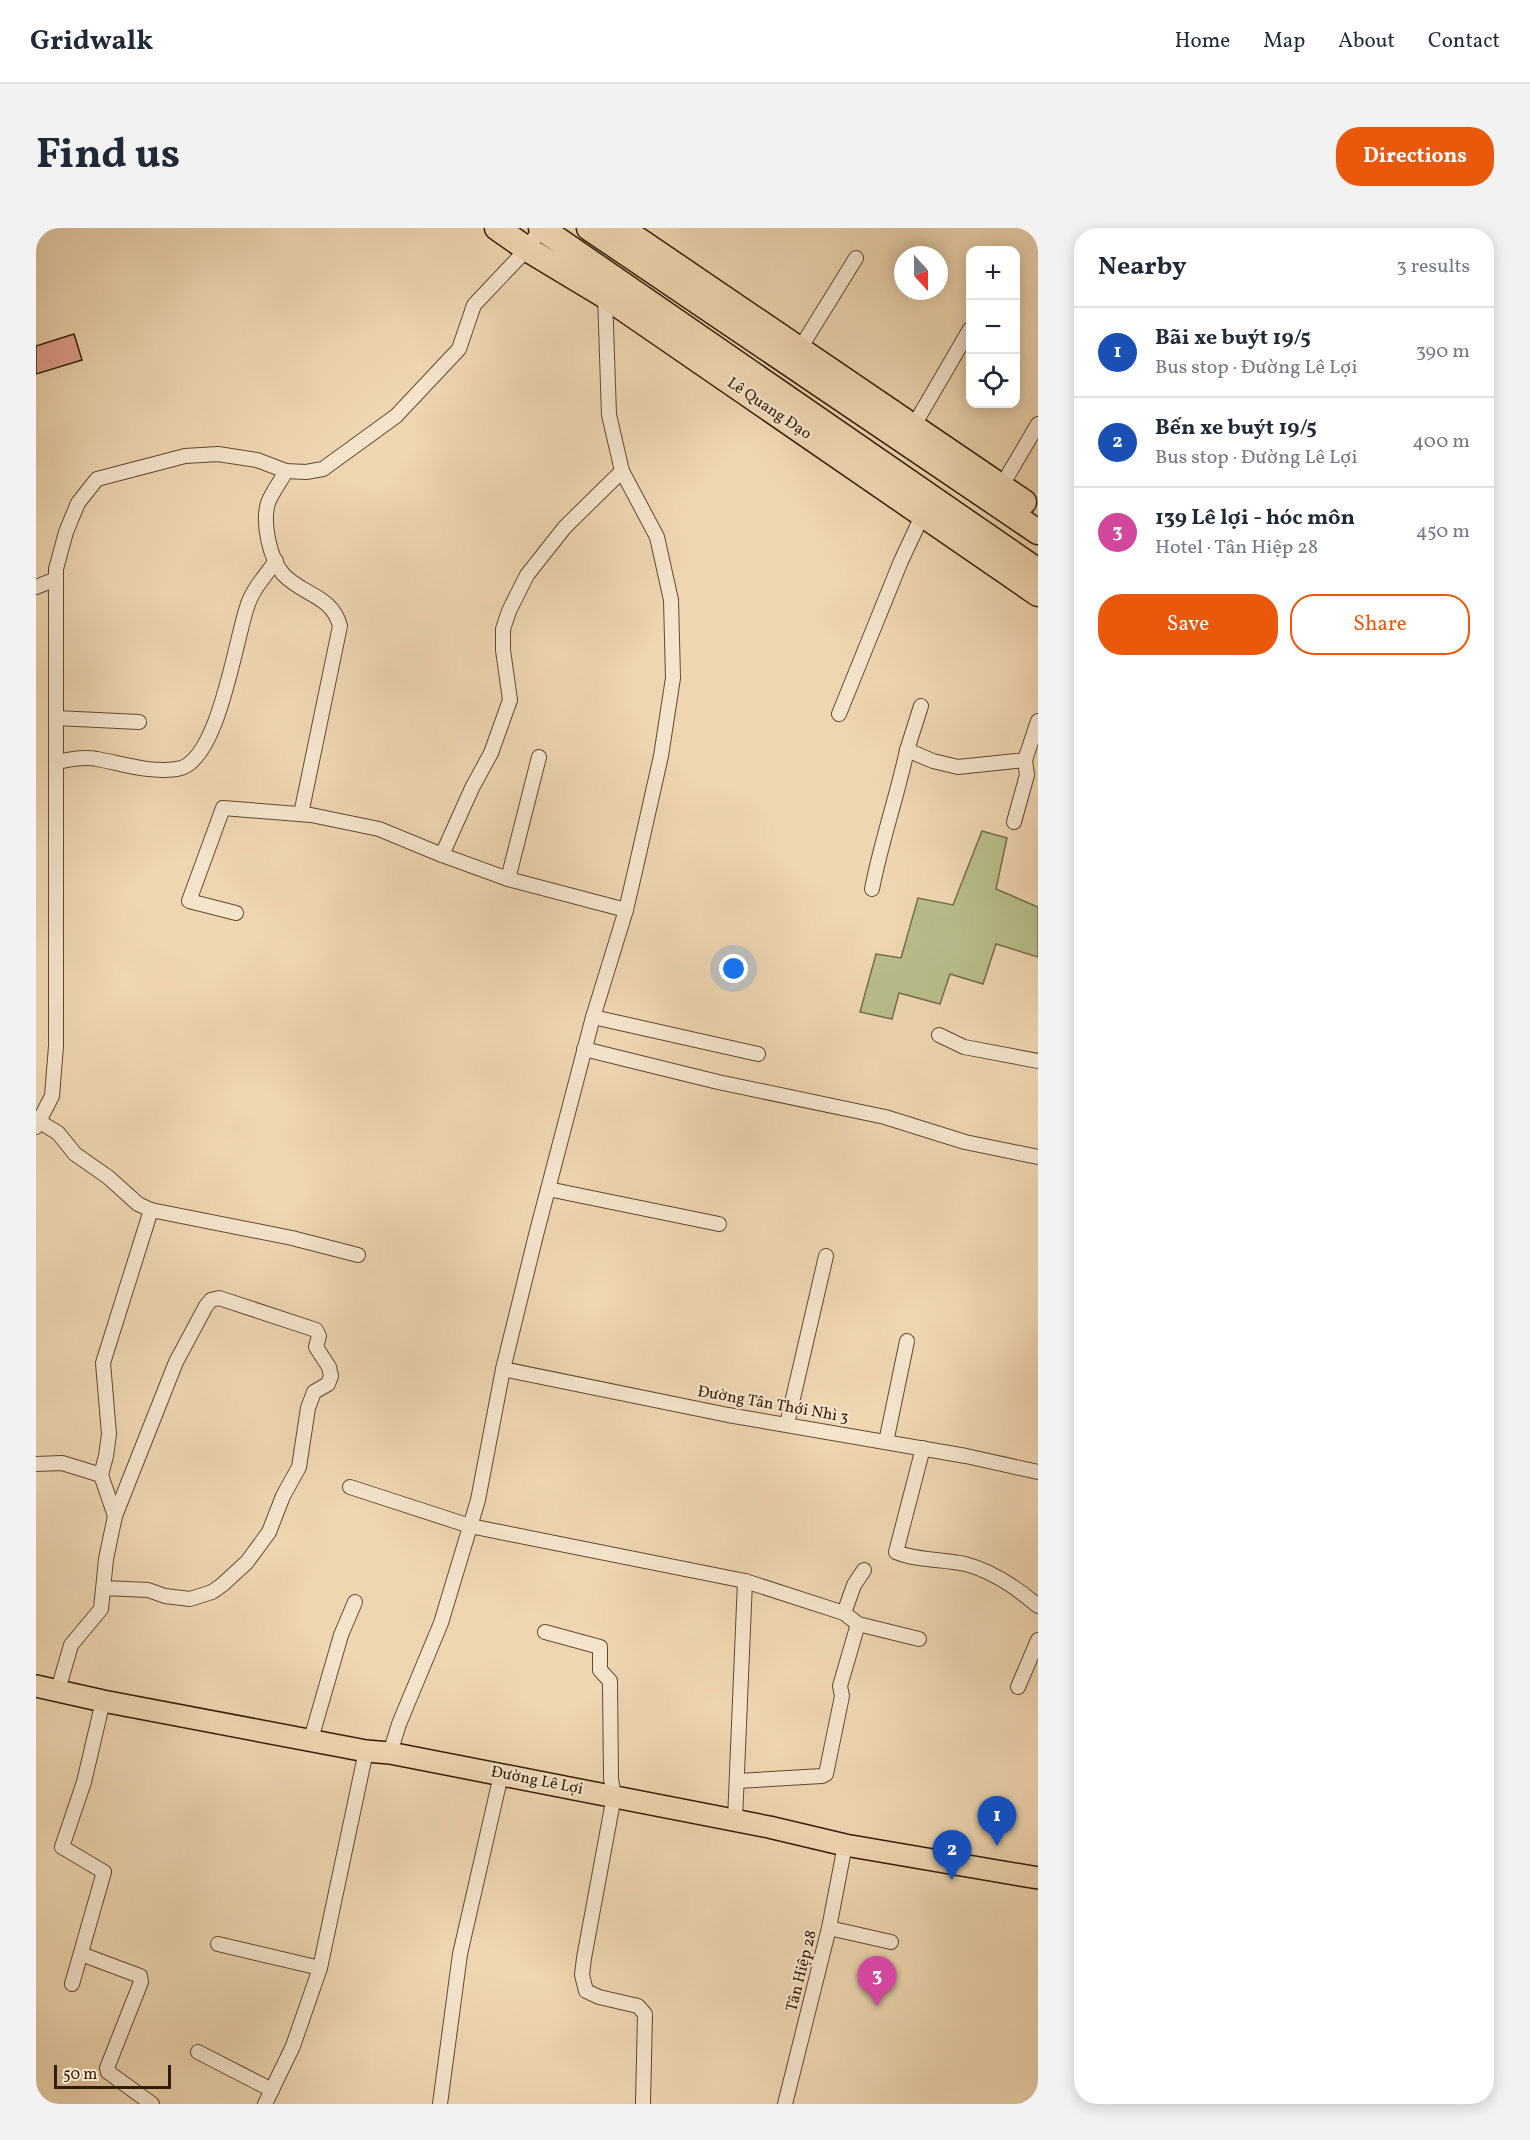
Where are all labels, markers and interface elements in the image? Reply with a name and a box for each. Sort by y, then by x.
text: Gridwalk [30,22,153,61]
text: Home [1175,27,1230,56]
text: Map [1263,27,1305,56]
text: About [1338,27,1395,56]
text: Contact [1428,27,1500,56]
text: Find us [36,127,180,186]
button: Directions [1336,127,1494,186]
north arrow [894,246,948,300]
map controls [966,246,1020,408]
button: + [966,246,1020,300]
text: Nearby [1098,249,1187,285]
text: 3 results [1396,253,1470,281]
button: − [966,300,1020,354]
text: Bãi xe buýt 19/5 [1155,323,1311,354]
text: 1 [1113,338,1122,366]
text: 390 m [1416,338,1470,366]
button: locate [966,354,1020,408]
text: Bus stop · Đường Lê Lợi [1155,354,1358,382]
street label: Lê Quang Đạo [722,373,816,445]
text: Bến xe buýt 19/5 [1155,413,1317,444]
text: 2 [1112,428,1123,456]
text: 400 m [1412,428,1470,456]
text: Bus stop · Đường Lê Lợi [1155,444,1358,472]
text: 139 Lê lợi - hóc môn [1155,503,1355,534]
text: 3 [1112,518,1123,546]
text: 450 m [1416,518,1470,546]
text: Hotel · Tân Hiệp 28 [1155,534,1318,562]
button: Save [1098,594,1278,655]
button: Share [1290,594,1470,655]
your location [719,954,748,983]
street label: Đường Tân Thới Nhì 3 [696,1381,850,1429]
street label: Đường Lê Lợi [489,1761,585,1801]
pin: 1 [978,1796,1016,1846]
pin: 2 [932,1830,972,1880]
street label: Tân Hiệp 28 [781,1928,823,2014]
pin: 3 [858,1956,896,2006]
scale bar [54,2062,171,2090]
text: 50 m [63,2064,97,2086]

